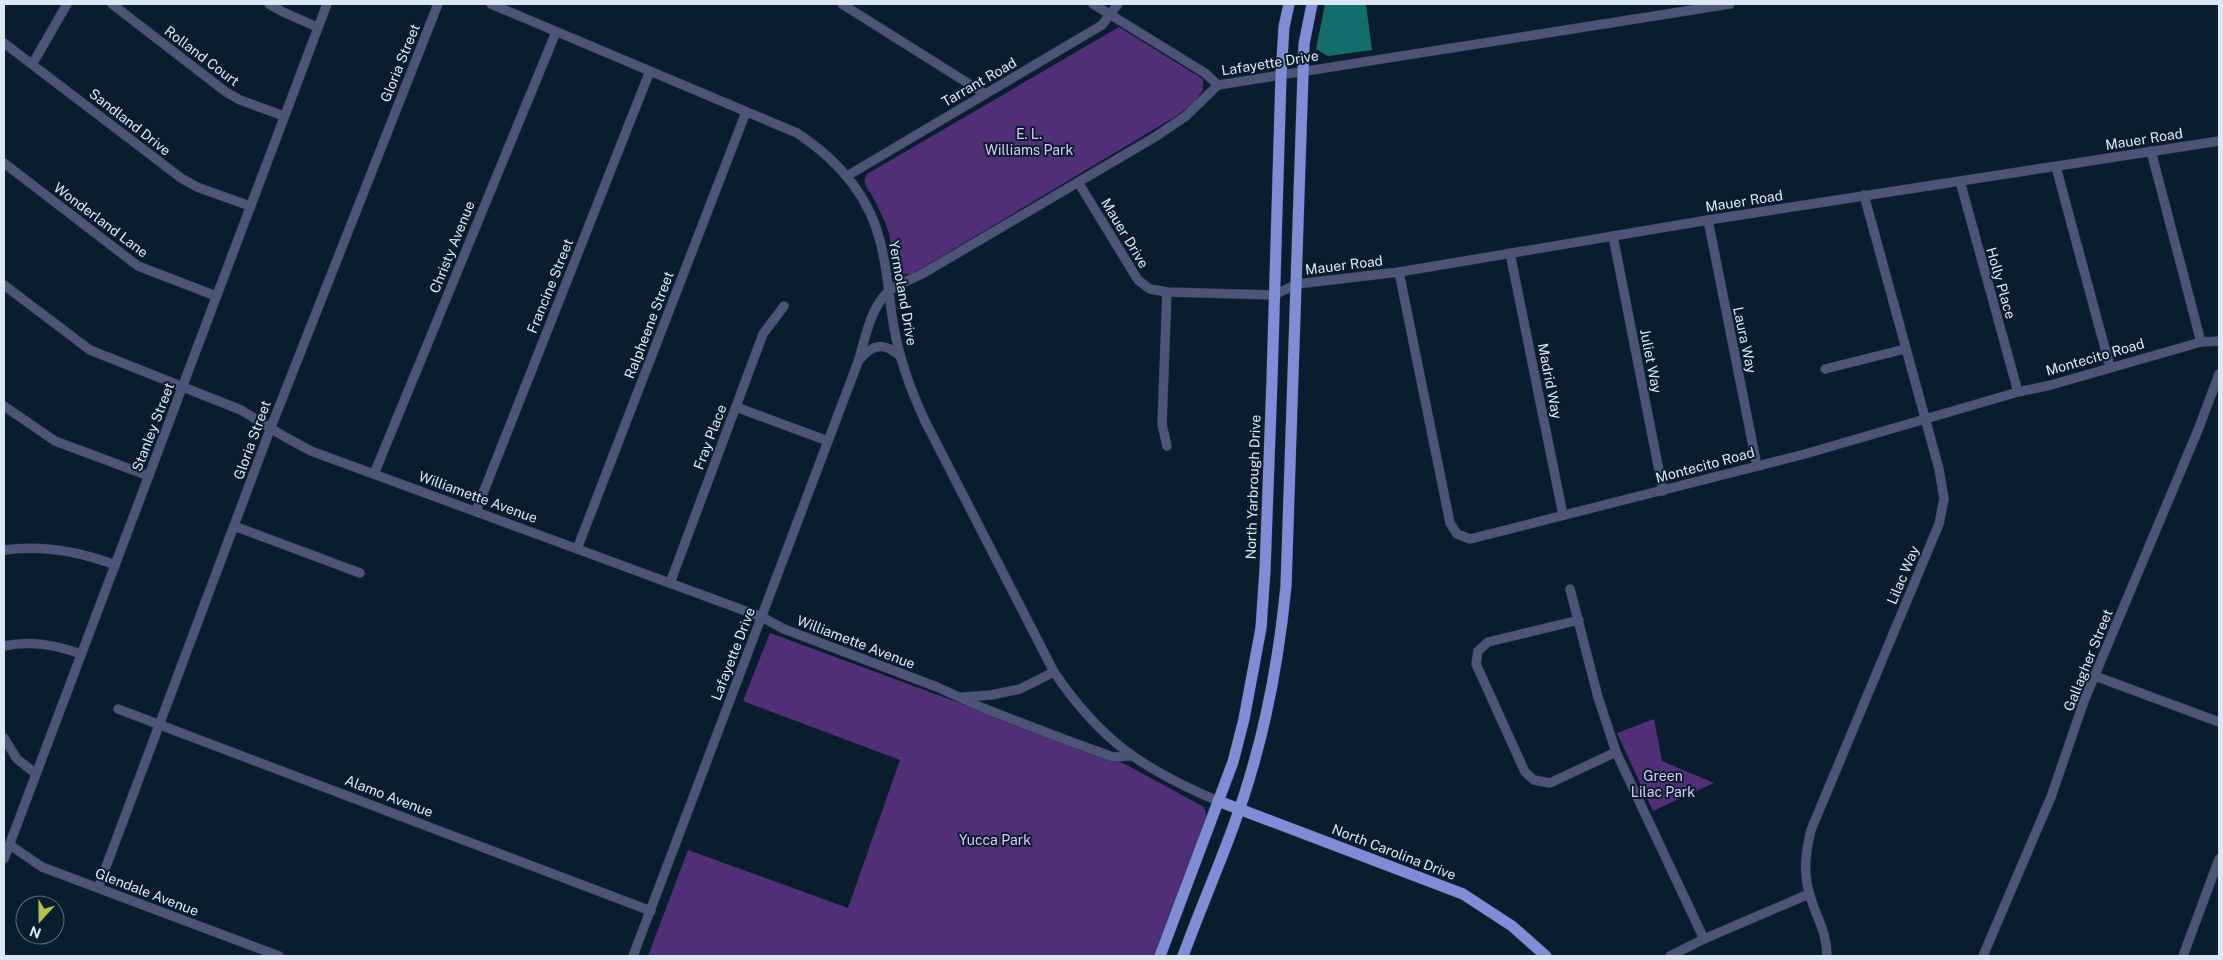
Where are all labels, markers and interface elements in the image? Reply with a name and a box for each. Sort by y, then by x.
street label: Gloria Street [377,22,423,104]
street label: Rolland Court [161,23,243,89]
street label: Lafayette Drive [1220,47,1320,79]
street label: Tarrant Road [939,54,1019,110]
street label: Sandland Drive [86,85,174,159]
street label: Mauer Road [2104,125,2184,153]
park label: E. L. Williams Park [985,126,1073,158]
street label: Wonderland Lane [51,179,151,261]
street label: Mauer Road [1704,187,1784,215]
street label: Mauer Drive [1098,195,1152,271]
street label: Christy Avenue [426,199,478,295]
street label: Francine Street [524,236,576,336]
street label: Yermoland Drive [886,239,920,347]
street label: Holly Place [1983,245,2019,321]
street label: Mauer Road [1304,252,1384,278]
street label: Ralpheene Street [621,269,677,381]
street label: Laura Way [1730,305,1760,375]
street label: Juliet Way [1637,327,1665,395]
street label: Montecito Road [2044,335,2146,379]
street label: Madrid Way [1535,342,1565,421]
street label: Stanley Street [129,380,177,474]
street label: Gloria Street [230,398,274,482]
street label: Fray Place [690,402,730,472]
street label: North Yarbrough Drive [1242,414,1264,560]
street label: Montecito Road [1654,444,1756,486]
street label: Williamette Avenue [416,468,540,526]
street label: Lilac Way [1884,543,1923,607]
street label: Lafayette Drive [708,605,758,703]
street label: Gallagher Street [2060,607,2116,713]
street label: Williamette Avenue [795,612,917,672]
park label: Green Lilac Park [1631,768,1695,800]
street label: Alamo Avenue [343,772,435,820]
street label: North Carolina Drive [1330,821,1458,883]
park label: Yucca Park [959,832,1031,848]
street label: Glendale Avenue [93,865,201,919]
north arrow [15,895,65,945]
text: N [27,923,43,942]

